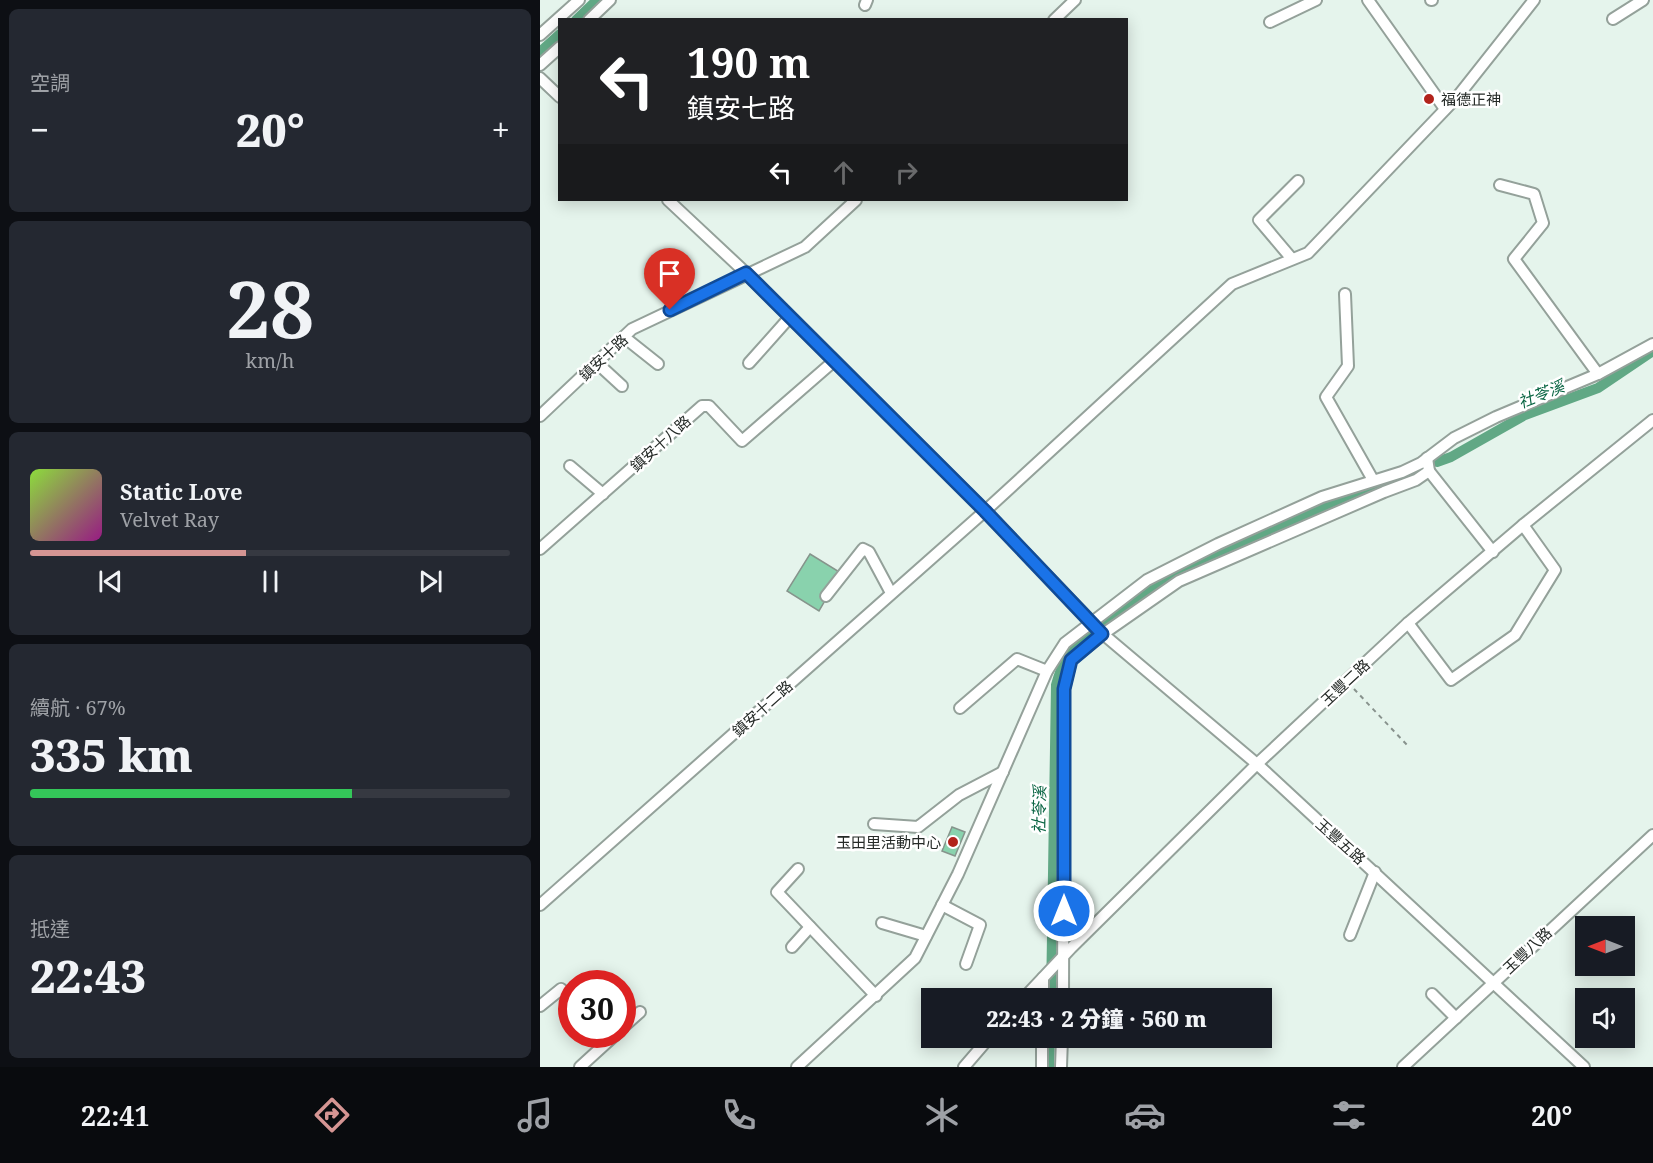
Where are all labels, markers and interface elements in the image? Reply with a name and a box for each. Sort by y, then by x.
text: 190 m [687,33,811,90]
icon: left [588,42,666,120]
text: 空調 [30,69,70,96]
text: 鎮安七路 [687,89,795,126]
place label: 福德正神 [1441,89,1501,109]
marker: 福德正神 [1422,92,1436,106]
text: 20° [236,99,305,160]
text: − [30,107,49,152]
text: + [492,107,510,152]
icon: left [764,156,797,189]
icon: ahead [827,156,860,189]
icon: right [890,156,923,189]
pin [644,248,695,310]
text: 28 [226,255,314,361]
icon: arrive [653,257,686,290]
street label: 鎮安十路 [574,329,632,385]
text: km/h [245,347,295,374]
water label: 社苓溪 [1515,374,1569,413]
street label: 鎮安十八路 [625,410,695,476]
text: Static Love [120,476,243,506]
text: Velvet Ray [120,506,219,533]
icon: previous [94,565,127,598]
icon: pause [254,565,287,598]
icon: next [414,565,447,598]
street label: 玉豐二路 [1316,654,1374,710]
street label: 鎮安十二路 [727,675,797,741]
text: 續航 · 67% [30,694,126,721]
text: 335 km [30,724,193,785]
water label: 社苓溪 [1028,784,1050,834]
street label: 玉豐五路 [1312,813,1370,869]
place label: 玉田里活動中心 [836,832,941,852]
marker: 玉田里活動中心 [946,835,960,849]
position arrow [1032,879,1096,943]
text: 抵達 [30,915,70,942]
north arrow [1575,916,1635,976]
map controls [1575,916,1635,1048]
street label: 玉豐八路 [1498,922,1556,978]
text: 22:43 [30,945,146,1006]
speed limit sign: 30 [558,970,636,1048]
button: sound [1575,988,1635,1048]
text: 22:43 · 2 分鐘 · 560 m [986,1003,1207,1033]
icon: directions [311,1094,353,1136]
icon: music [514,1094,556,1136]
icon: phone [718,1094,760,1136]
icon: climate [921,1094,963,1136]
icon: car [1124,1094,1166,1136]
icon: filters [1328,1094,1370,1136]
text: 22:41 [81,1097,150,1134]
text: 20° [1531,1097,1572,1134]

